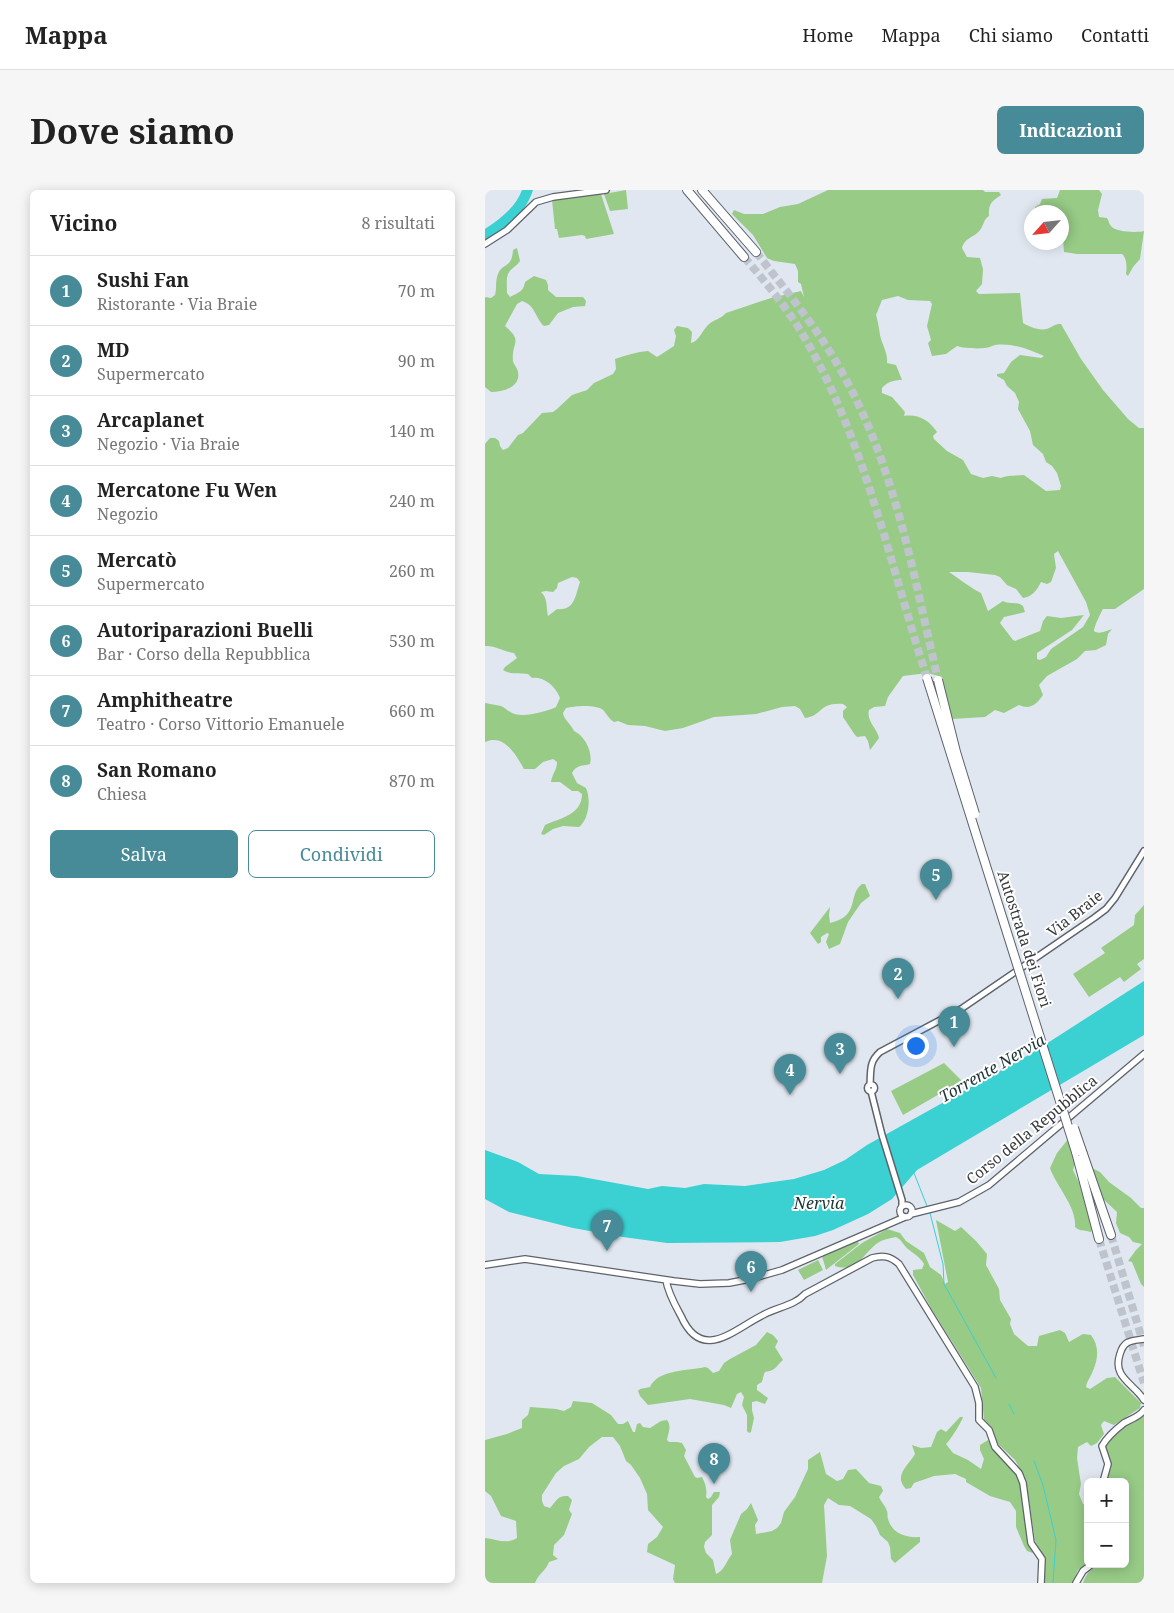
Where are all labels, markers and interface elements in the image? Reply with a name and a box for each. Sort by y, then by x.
text: Mappa [25,18,108,51]
text: Home [802,23,853,47]
text: Mappa [881,23,941,47]
text: Chi siamo [969,23,1053,47]
text: Contatti [1081,23,1149,47]
button: Indicazioni [997,106,1144,154]
text: Dove siamo [30,107,235,154]
north arrow [1024,205,1069,250]
text: Vicino [50,209,117,237]
text: 8 risultati [362,212,435,234]
text: Sushi Fan [97,267,189,293]
text: 1 [61,280,71,302]
text: 70 m [398,280,435,302]
text: Ristorante · Via Braie [97,293,257,315]
text: MD [97,337,130,363]
text: 2 [61,350,71,372]
text: 90 m [398,350,435,372]
text: Supermercato [97,363,205,385]
text: Arcaplanet [97,407,204,433]
text: 3 [61,420,71,442]
text: 140 m [389,420,435,442]
text: Negozio · Via Braie [97,433,240,455]
text: Mercatone Fu Wen [97,477,277,503]
text: 4 [61,490,71,512]
text: 240 m [389,490,435,512]
text: Negozio [97,503,158,525]
text: Mercatò [97,547,177,573]
text: 5 [61,560,71,582]
text: 260 m [389,560,435,582]
text: Supermercato [97,573,205,595]
text: Autoriparazioni Buelli [97,617,313,643]
text: 6 [61,630,71,652]
text: 530 m [389,630,435,652]
text: Bar · Corso della Repubblica [97,643,311,665]
text: Amphitheatre [97,687,233,713]
text: 7 [61,700,71,722]
text: 660 m [389,700,435,722]
text: Teatro · Corso Vittorio Emanuele [97,713,345,735]
text: San Romano [97,757,217,783]
text: 8 [61,770,71,792]
text: 870 m [389,770,435,792]
text: Chiesa [97,783,147,805]
button: Salva [50,830,238,878]
button: Condividi [248,830,435,878]
pin: 5 [920,859,952,900]
street label: Autostrada dei Fiori [993,868,1057,1010]
street label: Via Braie [1043,885,1106,941]
pin: 2 [882,958,914,999]
pin: 1 [938,1006,970,1047]
water label: Torrente Nervia [935,1028,1050,1107]
pin: 3 [824,1033,856,1074]
your location [903,1033,929,1059]
pin: 4 [774,1054,806,1095]
street label: Corso della Repubblica [962,1070,1101,1188]
water label: Nervia [793,1192,845,1214]
pin: 7 [591,1210,623,1251]
pin: 6 [735,1251,767,1292]
pin: 8 [698,1443,730,1484]
map controls [1084,1478,1129,1568]
button: + [1084,1478,1129,1523]
button: − [1084,1523,1129,1568]

